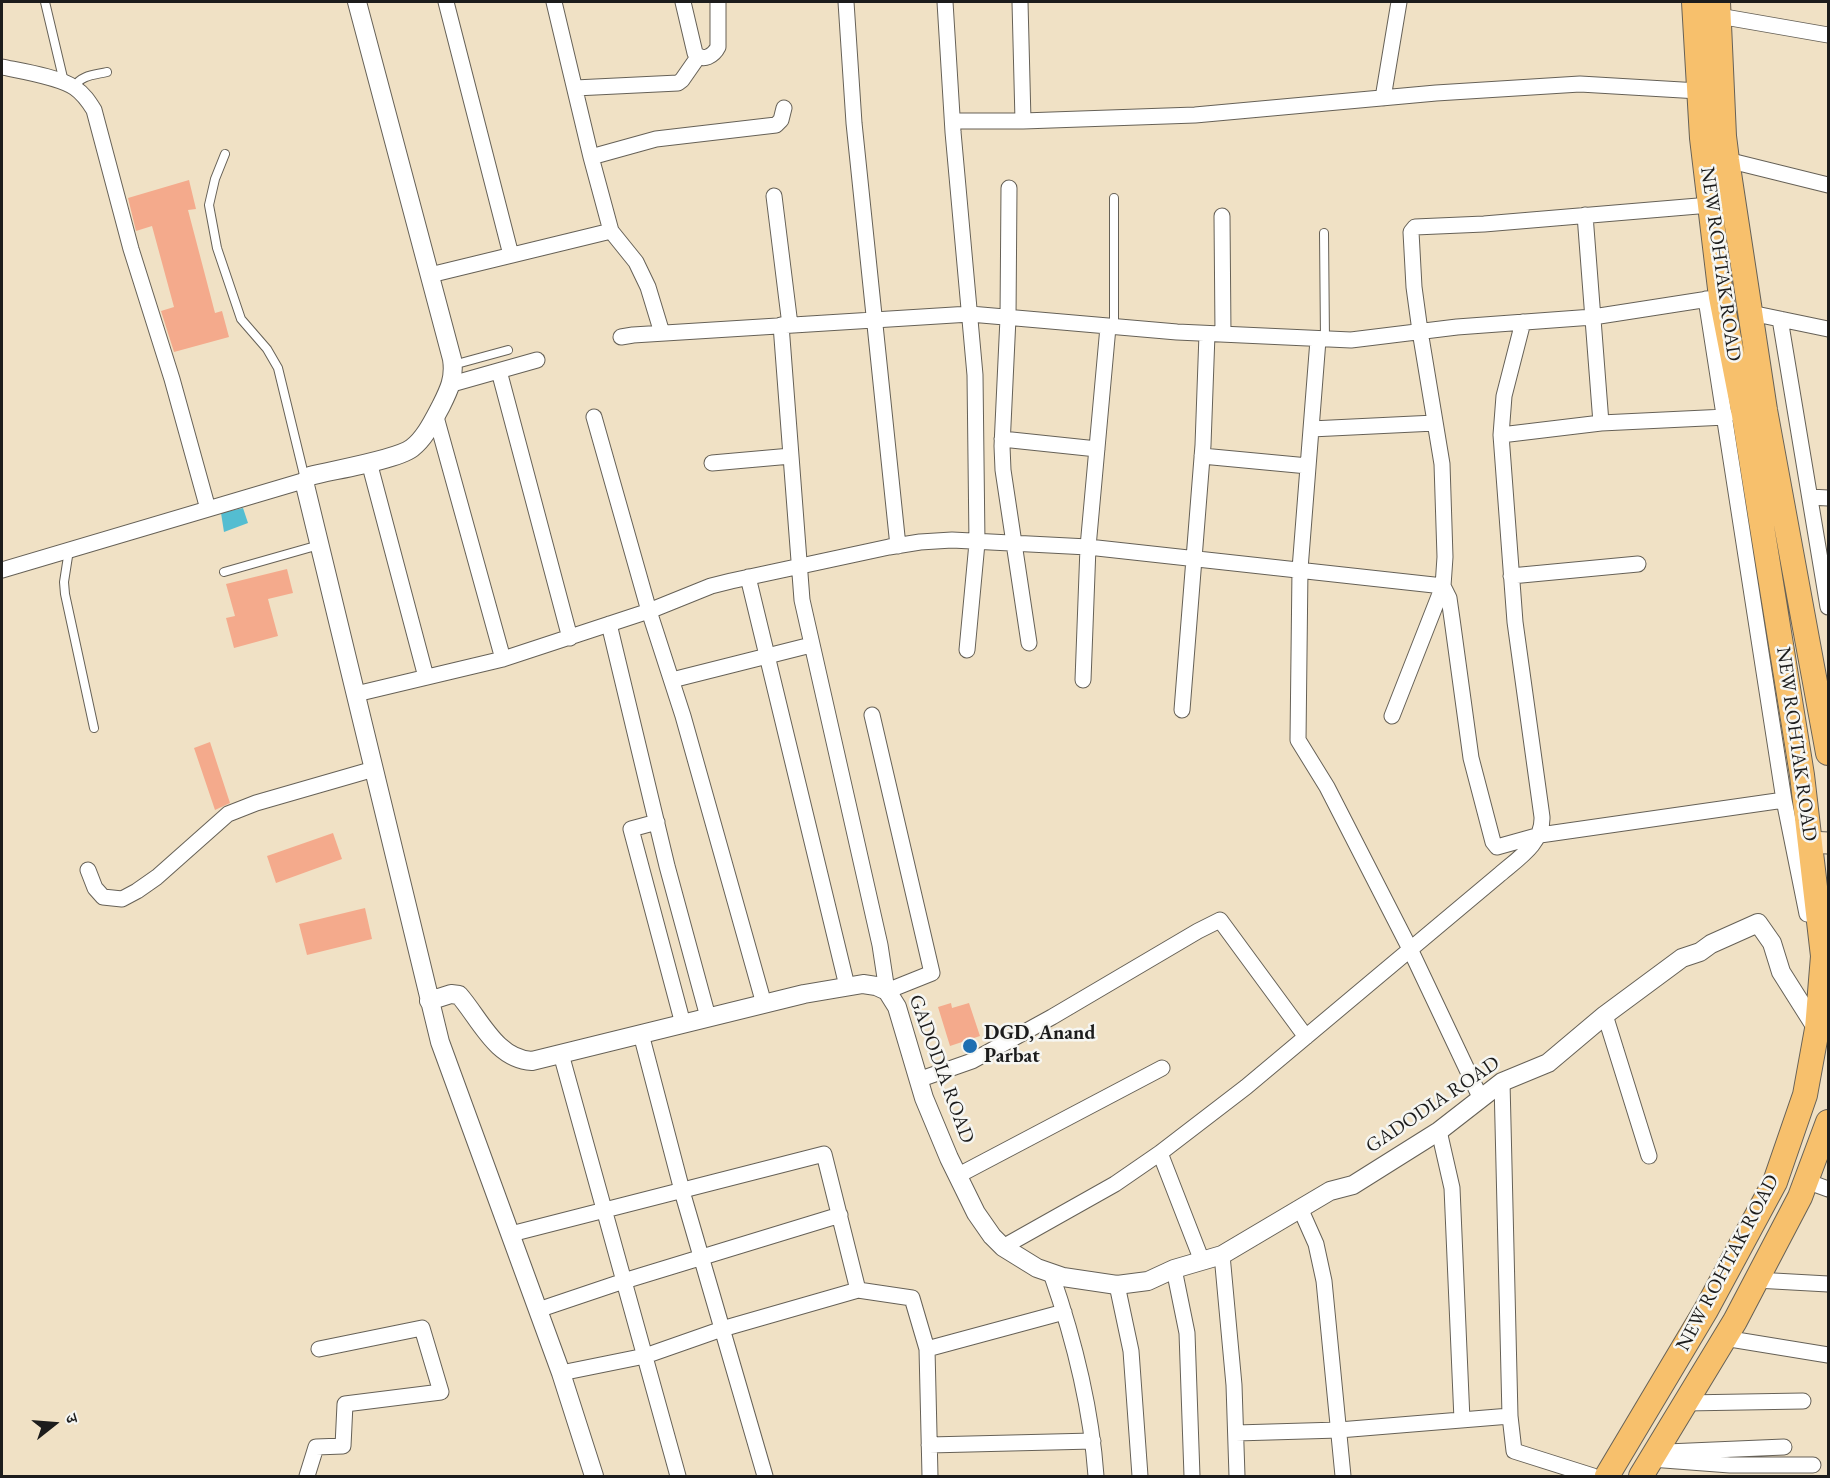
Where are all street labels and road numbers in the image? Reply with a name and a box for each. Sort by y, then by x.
street label: NEW ROHTAK ROAD [1694,165,1746,363]
street label: NEW ROHTAK ROAD [1770,645,1822,843]
street label: GADODIA ROAD [903,991,979,1147]
street label: GADODIA ROAD [1361,1051,1505,1159]
street label: NEW ROHTAK ROAD [1671,1171,1785,1355]

